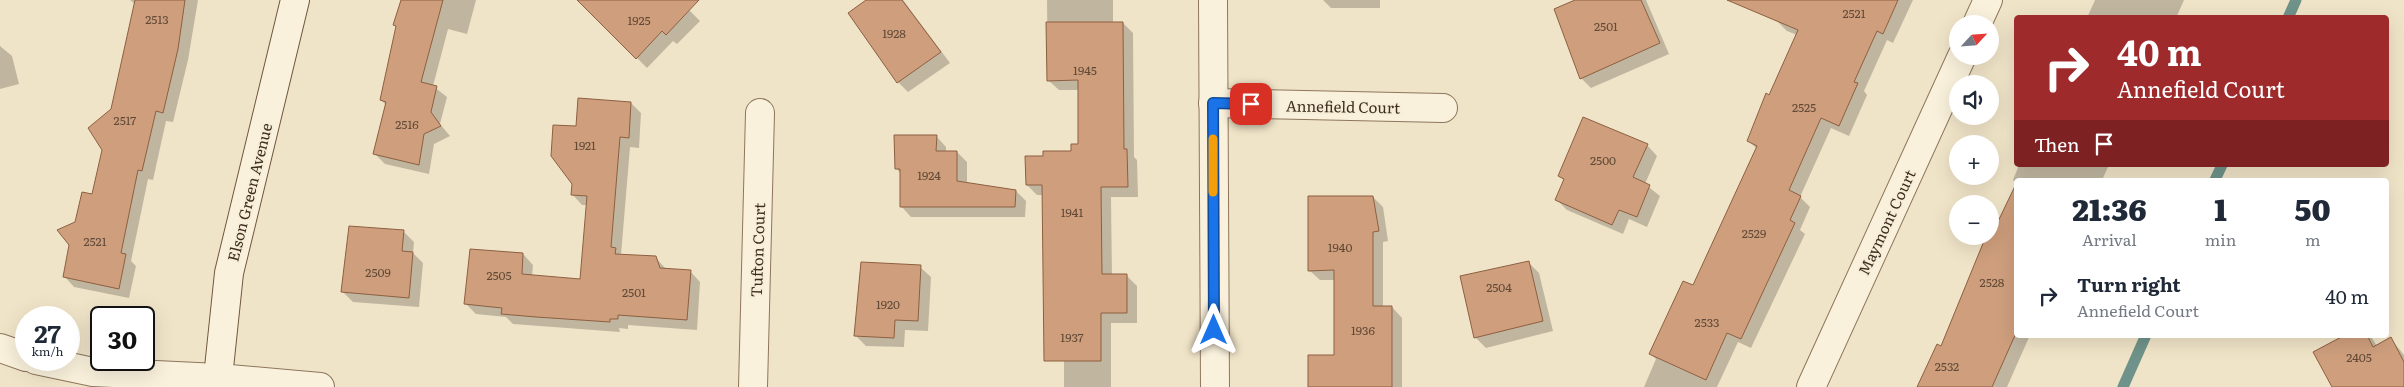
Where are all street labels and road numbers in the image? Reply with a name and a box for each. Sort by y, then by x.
street label: Annefield Court [1286,94,1400,118]
street label: Elson Green Avenue [221,120,277,264]
street label: Maymont Court [1851,165,1921,279]
street label: Tufton Court [744,202,770,298]

